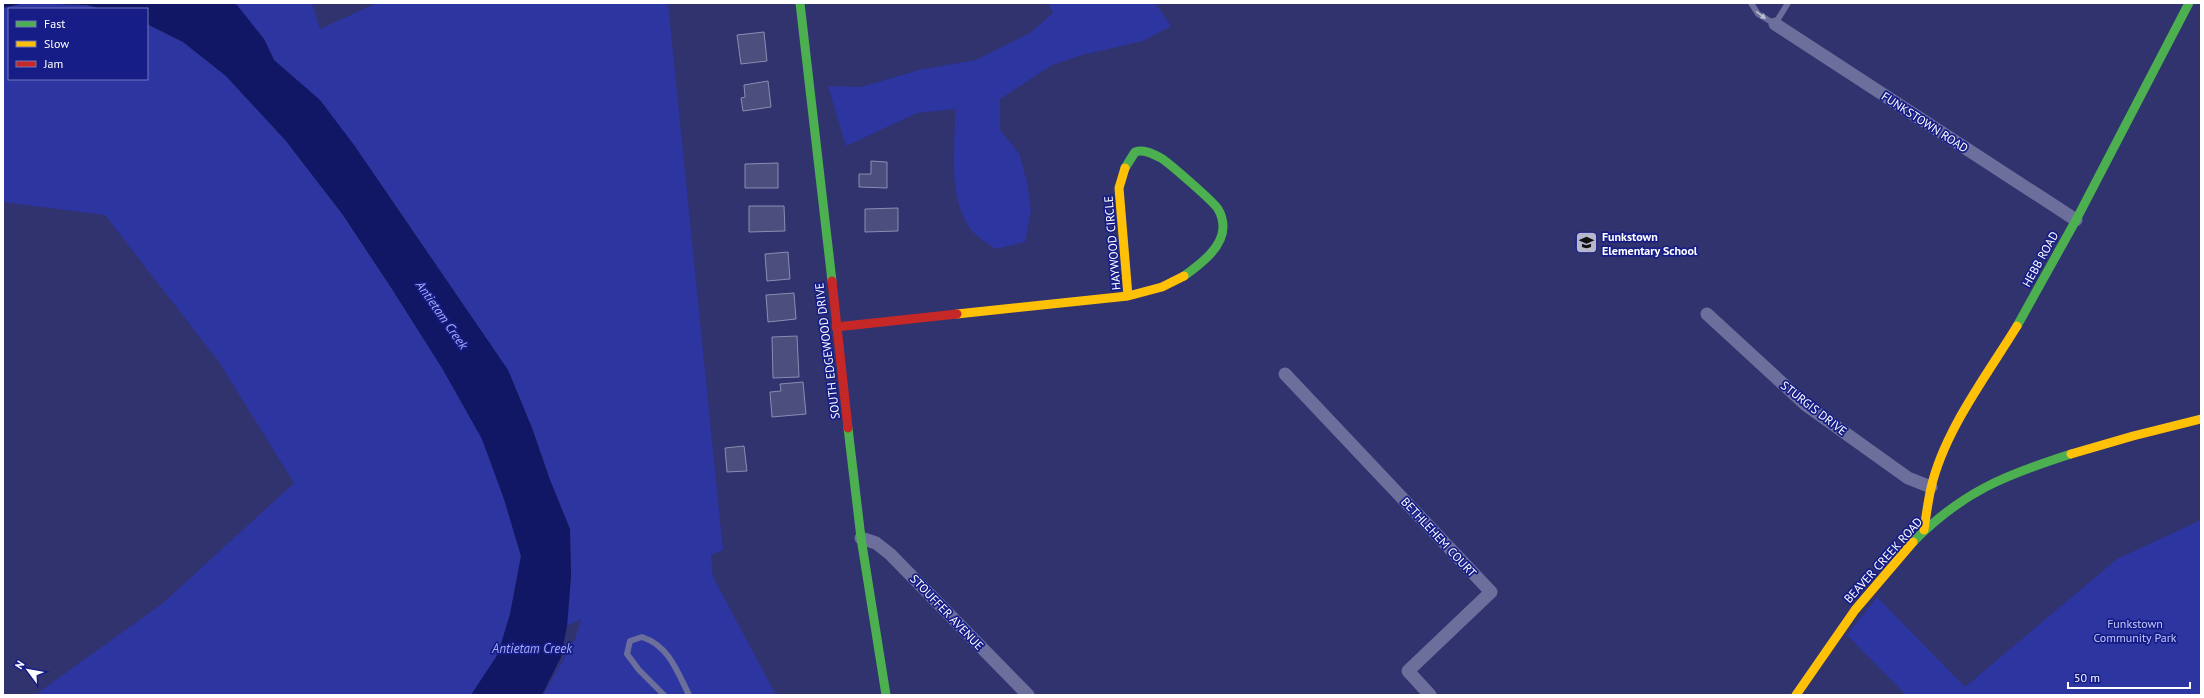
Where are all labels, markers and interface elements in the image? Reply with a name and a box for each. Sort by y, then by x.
legend [8,8,148,80]
one-way arrow [1756,11,1766,19]
text: Fast [44,16,65,31]
text: Slow [44,36,69,51]
text: Jam [43,56,63,71]
street label: FUNKSTOWN ROAD [1879,88,1971,156]
street label: HAYWOOD CIRCLE [1100,195,1124,291]
place label: Funkstown Elementary School [1602,229,1698,258]
street label: HEBB ROAD [2019,229,2061,289]
school or university icon: Funkstown Elementary School [1574,230,1600,256]
water label: Antietam Creek [411,277,473,354]
street label: SOUTH EDGEWOOD DRIVE [811,282,843,420]
street label: STURGIS DRIVE [1778,378,1850,438]
street label: BETHLEHEM COURT [1398,494,1480,580]
street label: BEAVER CREEK ROAD [1841,514,1925,606]
street label: STOUFFER AVENUE [907,571,987,653]
park label: Funkstown Community Park [2093,616,2177,645]
water label: Antietam Creek [491,640,573,657]
north arrow [8,650,48,690]
text: N [12,658,27,671]
scale bar [2068,664,2190,690]
text: 50 m [2074,670,2100,685]

